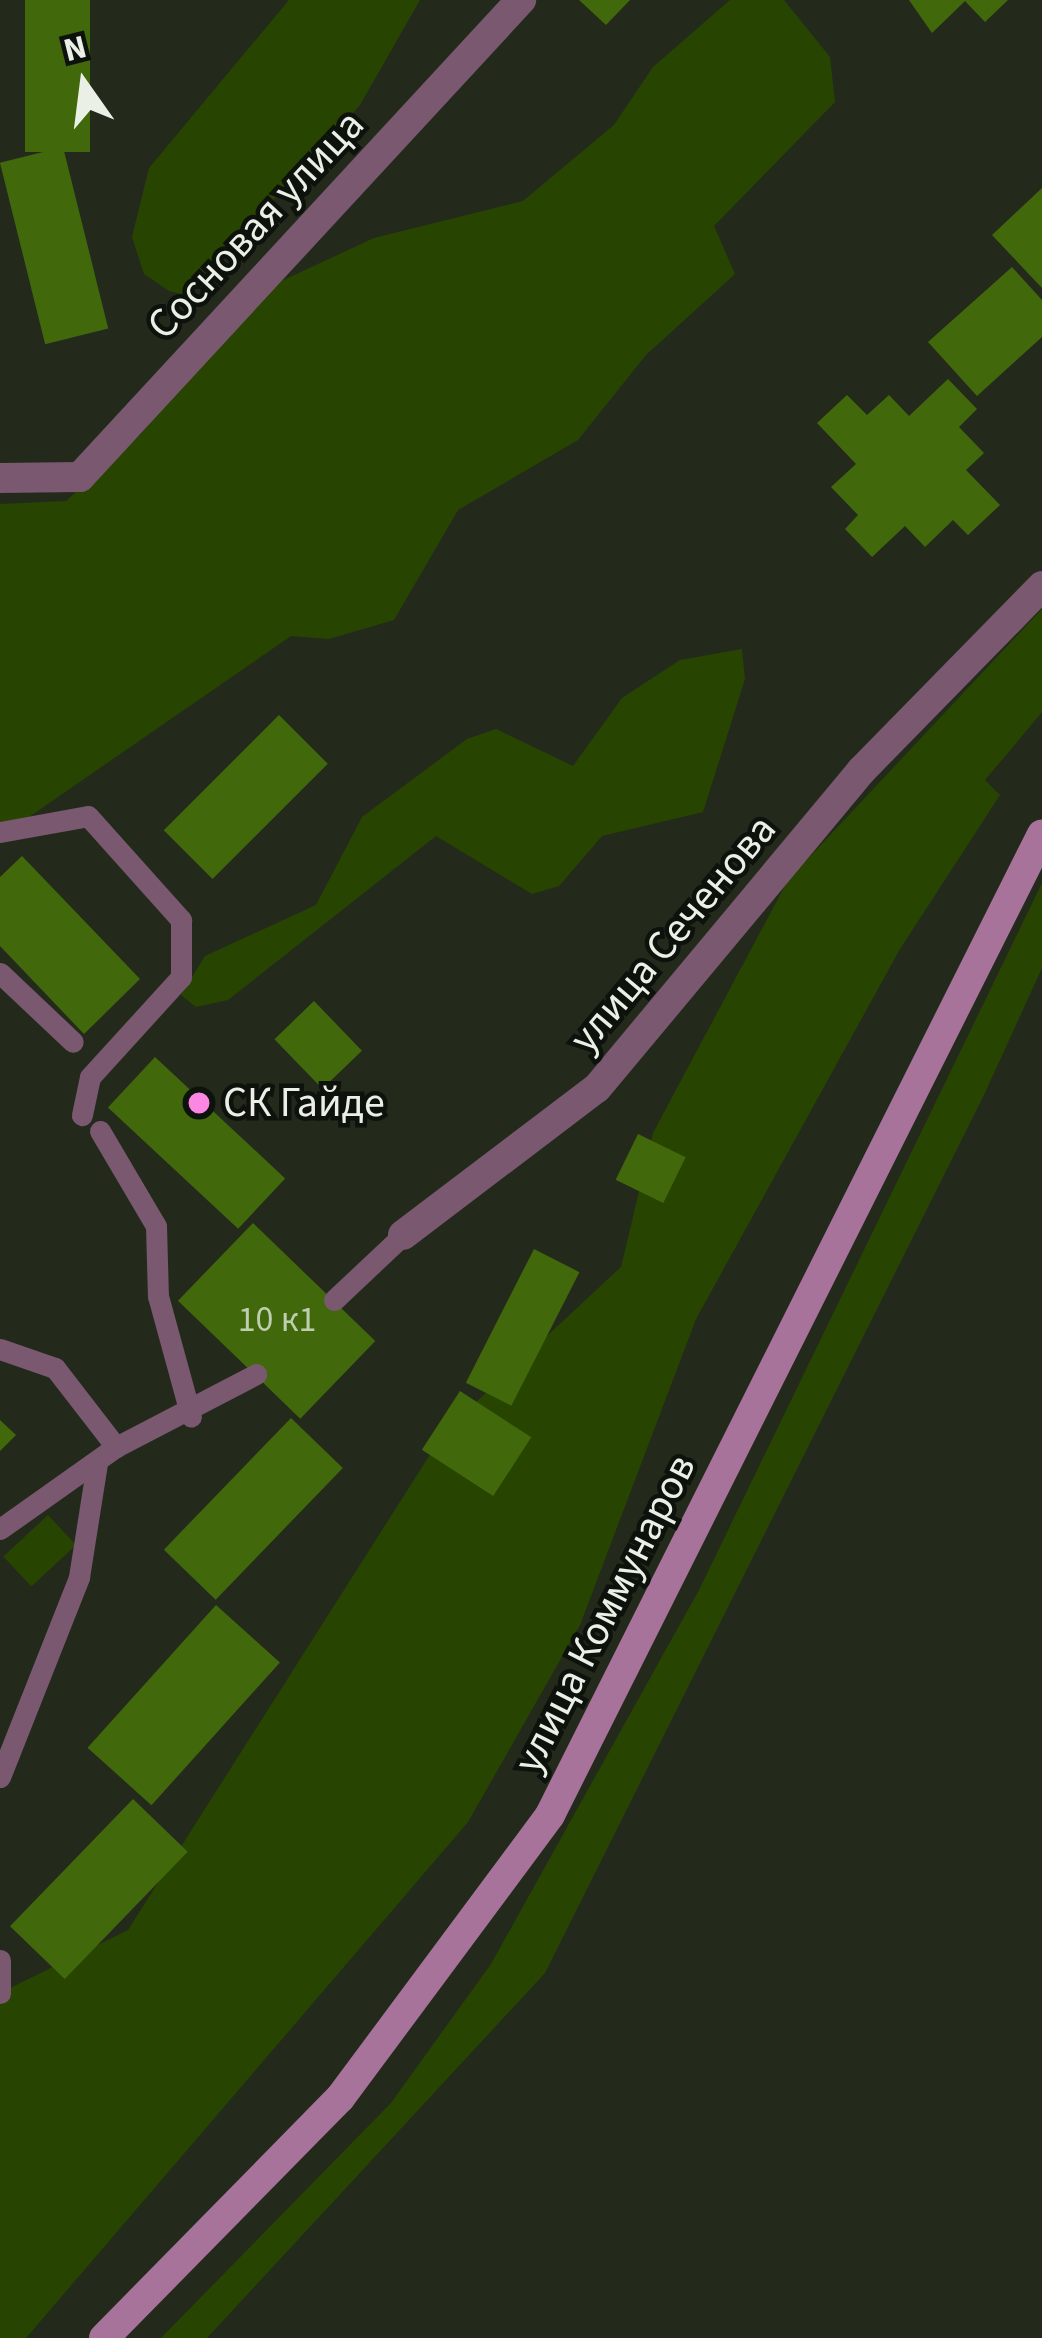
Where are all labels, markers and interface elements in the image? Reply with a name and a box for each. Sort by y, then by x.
text: N [59,23,91,74]
north arrow [24,24,144,144]
street label: Сосновая улица [137,100,375,350]
street label: улица Сеченова [559,805,787,1063]
place label: СК Гайде [223,1078,385,1128]
marker: СК Гайде [186,1090,212,1116]
house number: 10 к1 [238,1298,316,1342]
street label: улица Коммунаров [503,1447,707,1781]

